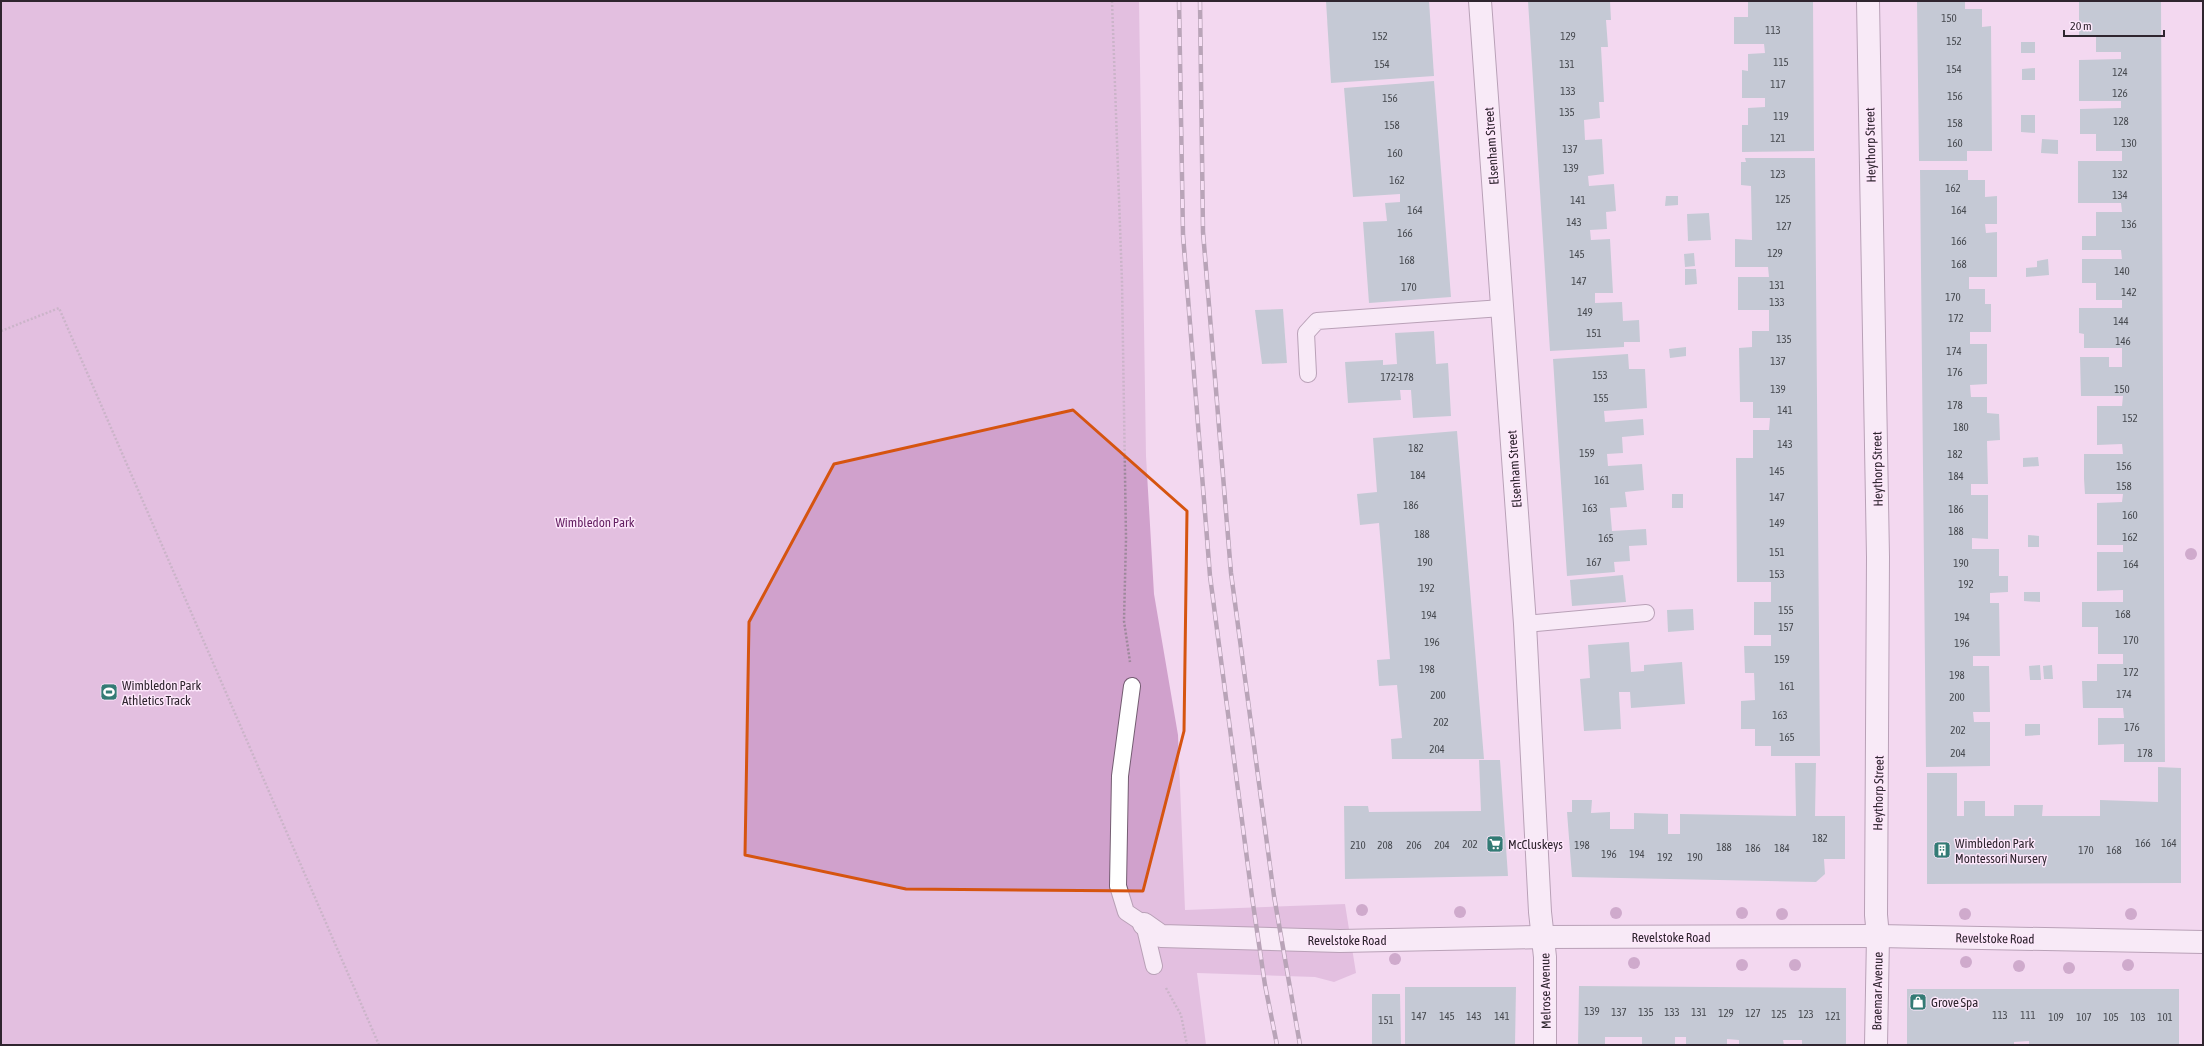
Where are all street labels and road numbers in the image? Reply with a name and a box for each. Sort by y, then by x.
street label: Elsenham Street [1481,106,1502,185]
street label: Heythorp Street [1862,107,1879,183]
street label: Elsenham Street [1504,429,1525,508]
street label: Heythorp Street [1869,431,1886,507]
street label: Heythorp Street [1870,755,1887,831]
street label: Revelstoke Road [1631,930,1711,945]
street label: Revelstoke Road [1955,930,2035,947]
street label: Revelstoke Road [1307,933,1387,948]
street label: Braemar Avenue [1869,951,1886,1030]
street label: Melrose Avenue [1537,953,1554,1029]

